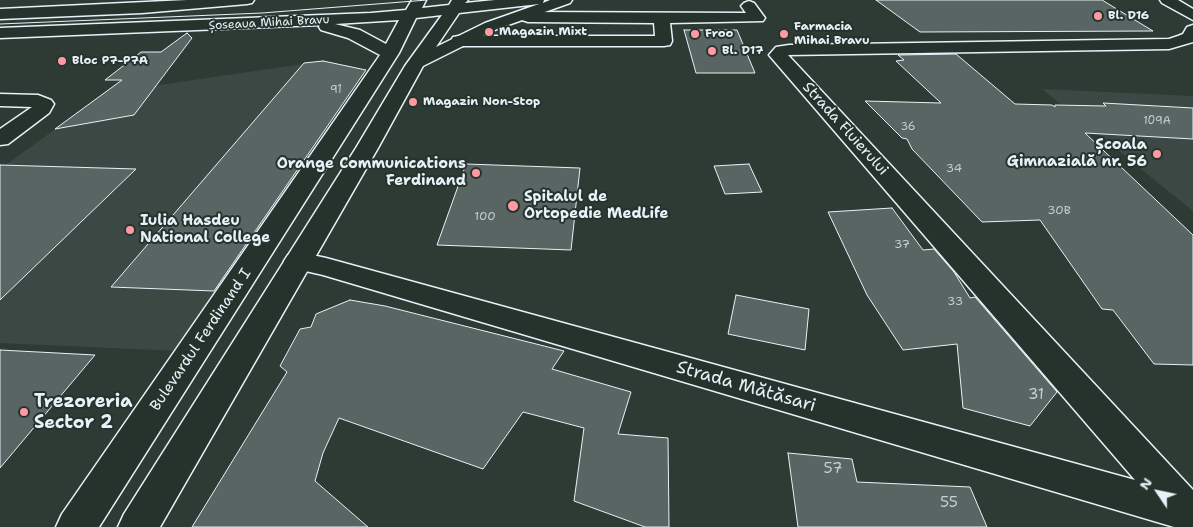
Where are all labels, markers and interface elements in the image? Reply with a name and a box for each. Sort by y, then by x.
place label: Bl. D16 [1108,9,1149,23]
marker: Bl. D16 [1092,10,1104,22]
street label: Șoseaua Mihai Bravu [208,13,330,33]
place label: Farmacia Mihai Bravu [794,20,870,48]
place label: Magazin Mixt [499,25,587,39]
marker: Magazin Mixt [483,26,495,38]
place label: Froo [705,27,733,41]
marker: Froo [689,28,701,40]
marker: Farmacia Mihai Bravu [778,28,790,40]
place label: Bl. D17 [722,44,763,58]
marker: Bl. D17 [706,45,718,57]
place label: Bloc P7-P7A [72,54,148,68]
marker: Bloc P7-P7A [56,55,68,67]
street label: Strada Fluierului [798,79,892,179]
house number: 91 [330,83,342,97]
place label: Magazin Non-Stop [423,95,540,109]
marker: Magazin Non-Stop [407,96,419,108]
house number: 109A [1143,114,1171,128]
house number: 36 [900,120,916,134]
place label: Școala Gimnazială nr. 56 [1007,136,1147,171]
marker: Școala Gimnazială nr. 56 [1151,148,1163,160]
place label: Orange Communications Ferdinand [277,155,466,190]
house number: 34 [946,162,962,176]
marker: Orange Communications Ferdinand [470,167,482,179]
place label: Spitalul de Ortopedie MedLife [524,188,668,223]
marker: Spitalul de Ortopedie MedLife [506,199,520,213]
house number: 30B [1047,204,1071,218]
house number: 100 [474,210,496,224]
place label: Iulia Hasdeu National College [140,212,270,247]
marker: Iulia Hasdeu National College [124,224,136,236]
house number: 37 [894,238,910,252]
street label: Bulevardul Ferdinand I [147,265,255,415]
house number: 33 [947,295,963,309]
street label: Strada Mătăsari [674,357,818,417]
house number: 31 [1028,386,1044,404]
place label: Trezoreria Sector 2 [34,391,132,434]
marker: Trezoreria Sector 2 [18,406,30,418]
house number: 57 [824,460,842,478]
north arrow [1133,467,1183,517]
text: N [1135,474,1156,493]
house number: 55 [940,494,958,512]

